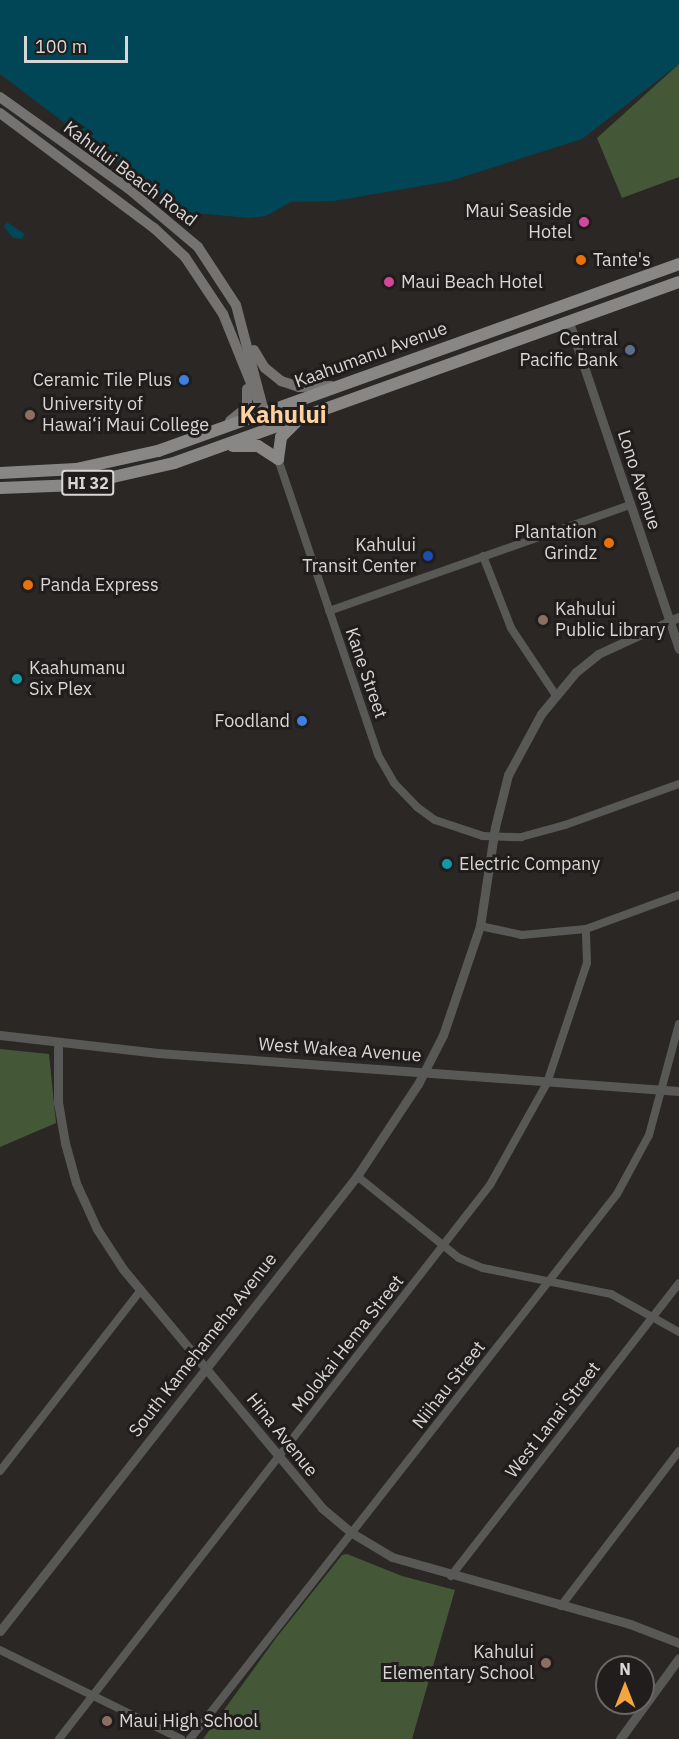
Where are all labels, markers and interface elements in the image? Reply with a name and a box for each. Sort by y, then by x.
scale bar [27,24,130,62]
text: 100 m [35,35,87,58]
street label: Kahului Beach Road [59,117,201,231]
place label: Maui Seaside Hotel [465,201,572,244]
marker: Maui Seaside Hotel [577,215,591,229]
place label: Tante's [593,249,651,271]
marker: Tante's [574,253,588,267]
place label: Maui Beach Hotel [401,271,543,293]
marker: Maui Beach Hotel [382,275,396,289]
street label: Kaahumanu Avenue [292,317,450,393]
place label: Central Pacific Bank [520,329,618,372]
marker: Central Pacific Bank [623,343,637,357]
place label: Ceramic Tile Plus [33,369,172,391]
marker: Ceramic Tile Plus [177,373,191,387]
place label: University of Hawai‘i Maui College [42,394,209,436]
district label: Kahului [239,401,327,429]
marker: University of Hawai‘i Maui College [23,408,37,422]
street label: Lono Avenue [613,427,665,533]
road number: HI 32 [61,470,115,496]
place label: Plantation Grindz [514,522,597,564]
place label: Kahului Transit Center [302,535,416,578]
marker: Plantation Grindz [602,536,616,550]
marker: Kahului Transit Center [421,549,435,563]
place label: Panda Express [40,574,159,596]
marker: Panda Express [21,578,35,592]
place label: Kahului Public Library [555,599,665,642]
marker: Kahului Public Library [536,613,550,627]
street label: Kane Street [340,625,392,721]
place label: Kaahumanu Six Plex [29,658,126,700]
marker: Kaahumanu Six Plex [10,672,24,686]
place label: Foodland [215,710,290,732]
marker: Foodland [295,714,309,728]
place label: Electric Company [459,853,600,875]
marker: Electric Company [440,857,454,871]
street label: West Wakea Avenue [258,1034,422,1066]
street label: South Kamehameha Avenue [124,1249,282,1441]
street label: Molokai Hema Street [287,1271,409,1417]
street label: Niihau Street [408,1337,490,1433]
street label: West Lanai Street [501,1358,605,1482]
street label: Hina Avenue [242,1389,322,1481]
place label: Kahului Elementary School [382,1642,534,1684]
north arrow [595,1655,655,1715]
marker: Kahului Elementary School [539,1656,553,1670]
text: N [619,1659,631,1679]
place label: Maui High School [119,1710,258,1732]
marker: Maui High School [100,1714,114,1728]

